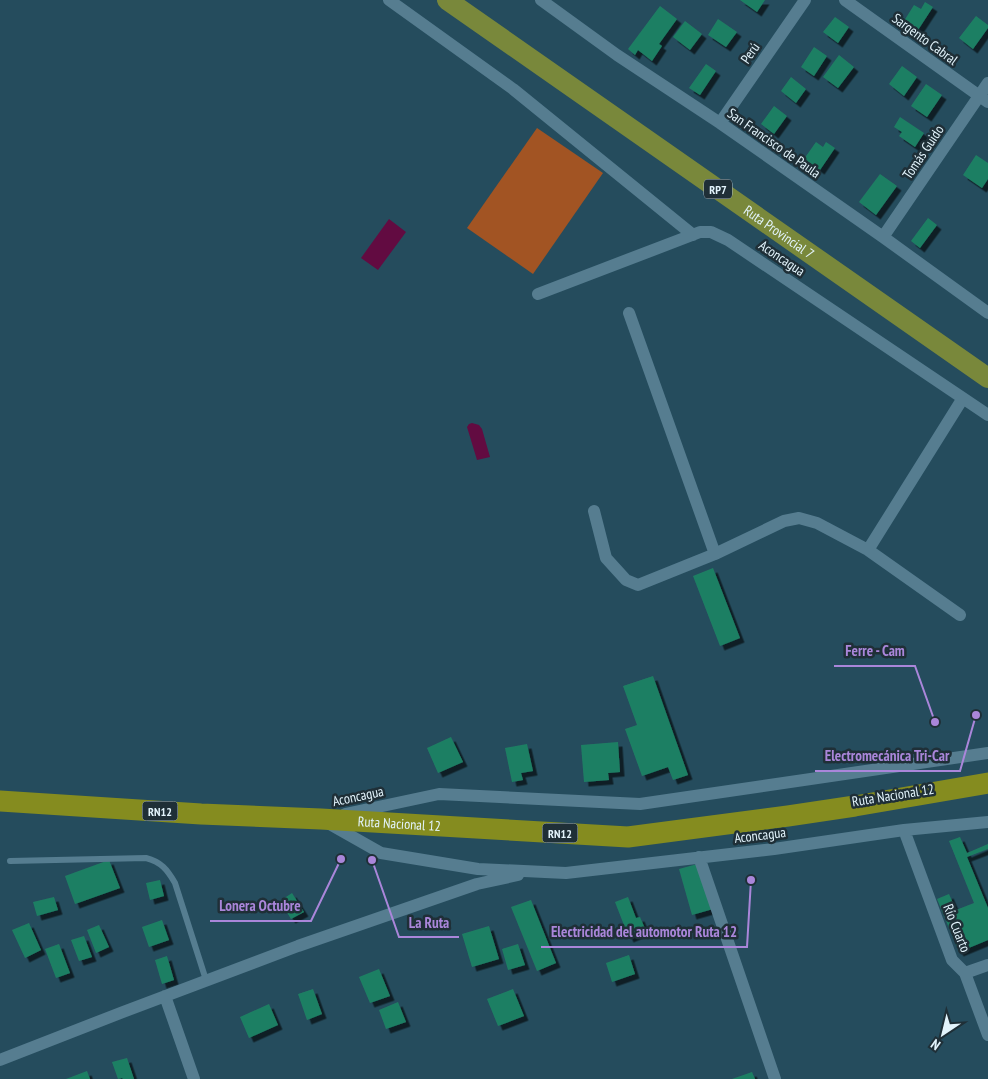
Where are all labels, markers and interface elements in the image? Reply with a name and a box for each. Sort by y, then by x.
street label: Sargento Cabral [889,9,962,69]
street label: Perú [736,39,764,67]
street label: San Francisco de Paula [724,104,824,182]
street label: Tomás Guido [898,122,948,182]
road number: RP7 [704,180,732,198]
street label: Ruta Provincial 7 [740,201,818,263]
street label: Aconcagua [756,236,808,280]
callout: Ferre - Cam [834,636,915,666]
text: Ferre - Cam [845,641,905,660]
callout: Electromecánica Tri-Car [815,741,960,771]
text: Electromecánica Tri-Car [825,746,950,765]
street label: Ruta Nacional 12 [851,780,935,810]
street label: Aconcagua [331,782,385,810]
road number: RN12 [142,801,178,820]
street label: Ruta Nacional 12 [357,812,441,835]
street label: Aconcagua [733,823,787,847]
road number: RN12 [542,824,578,842]
callout: Lonera Octubre [210,891,311,921]
text: Lonera Octubre [219,896,301,915]
street label: Río Cuarto [939,901,975,955]
callout: La Ruta [399,907,459,937]
text: La Ruta [409,913,449,932]
callout: Electricidad del automotor Ruta 12 [541,917,747,947]
text: Electricidad del automotor Ruta 12 [551,922,737,941]
north arrow [918,1009,968,1059]
text: N [927,1035,944,1054]

